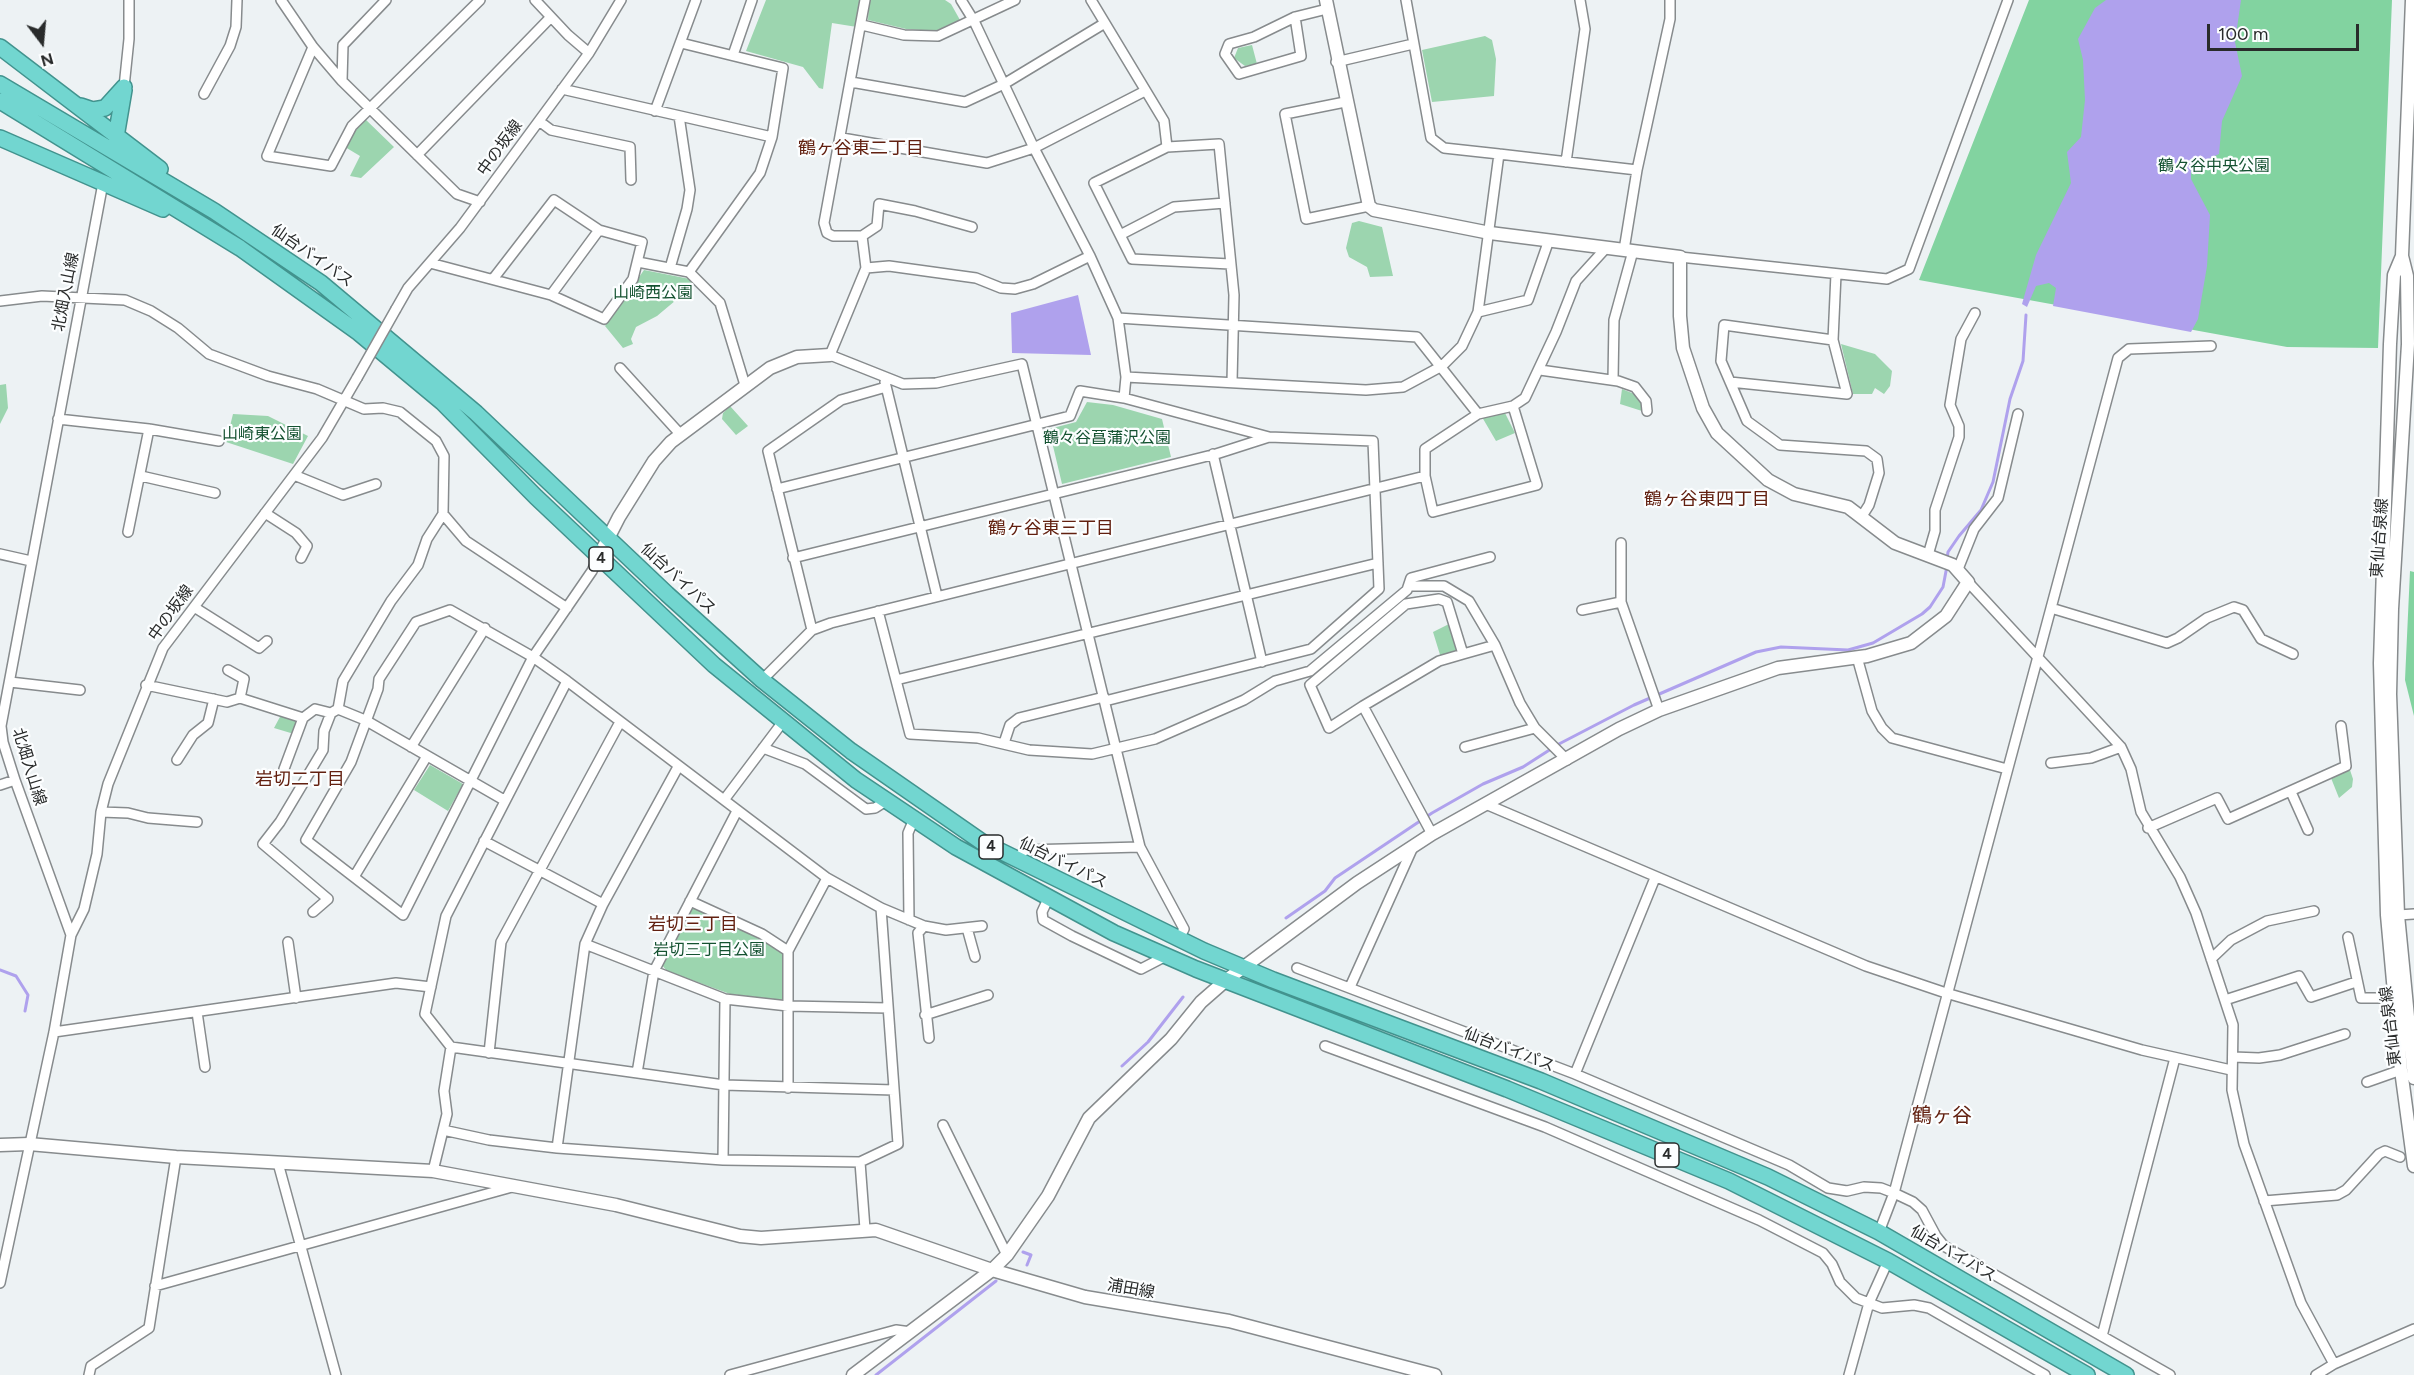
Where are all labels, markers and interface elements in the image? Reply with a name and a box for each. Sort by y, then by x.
north arrow [12,12,72,72]
scale bar [2210,12,2362,50]
text: 100 m [2218,23,2268,45]
text: N [39,49,56,71]
street label: 中の坂線 [473,116,527,180]
district label: 鶴ヶ谷東二丁目 [798,138,924,160]
park label: 鶴々谷中央公園 [2158,156,2270,176]
street label: 仙台バイパス [267,221,357,291]
street label: 北畑入山線 [49,251,83,333]
park label: 山崎西公園 [613,283,693,303]
park label: 山崎東公園 [222,424,302,444]
park label: 鶴々谷菖蒲沢公園 [1043,428,1171,448]
district label: 鶴ヶ谷東四丁目 [1644,489,1770,511]
street label: 東仙台泉線 [2368,497,2392,579]
district label: 鶴ヶ谷東三丁目 [988,518,1114,540]
street label: 仙台バイパス [636,539,720,619]
road number: 4 [589,547,613,571]
street label: 中の坂線 [144,581,198,645]
street label: 北畑入山線 [8,726,50,808]
district label: 岩切二丁目 [255,769,345,791]
street label: 仙台バイパス [1016,833,1110,893]
road number: 4 [979,835,1003,859]
district label: 岩切三丁目 [648,914,738,936]
park label: 岩切三丁目公園 [653,940,765,960]
street label: 東仙台泉線 [2377,985,2405,1067]
street label: 仙台バイパス [1461,1024,1557,1076]
district label: 鶴ヶ谷 [1912,1104,1972,1128]
road number: 4 [1655,1143,1679,1167]
street label: 仙台バイパス [1907,1222,1999,1286]
street label: 浦田線 [1106,1275,1156,1303]

